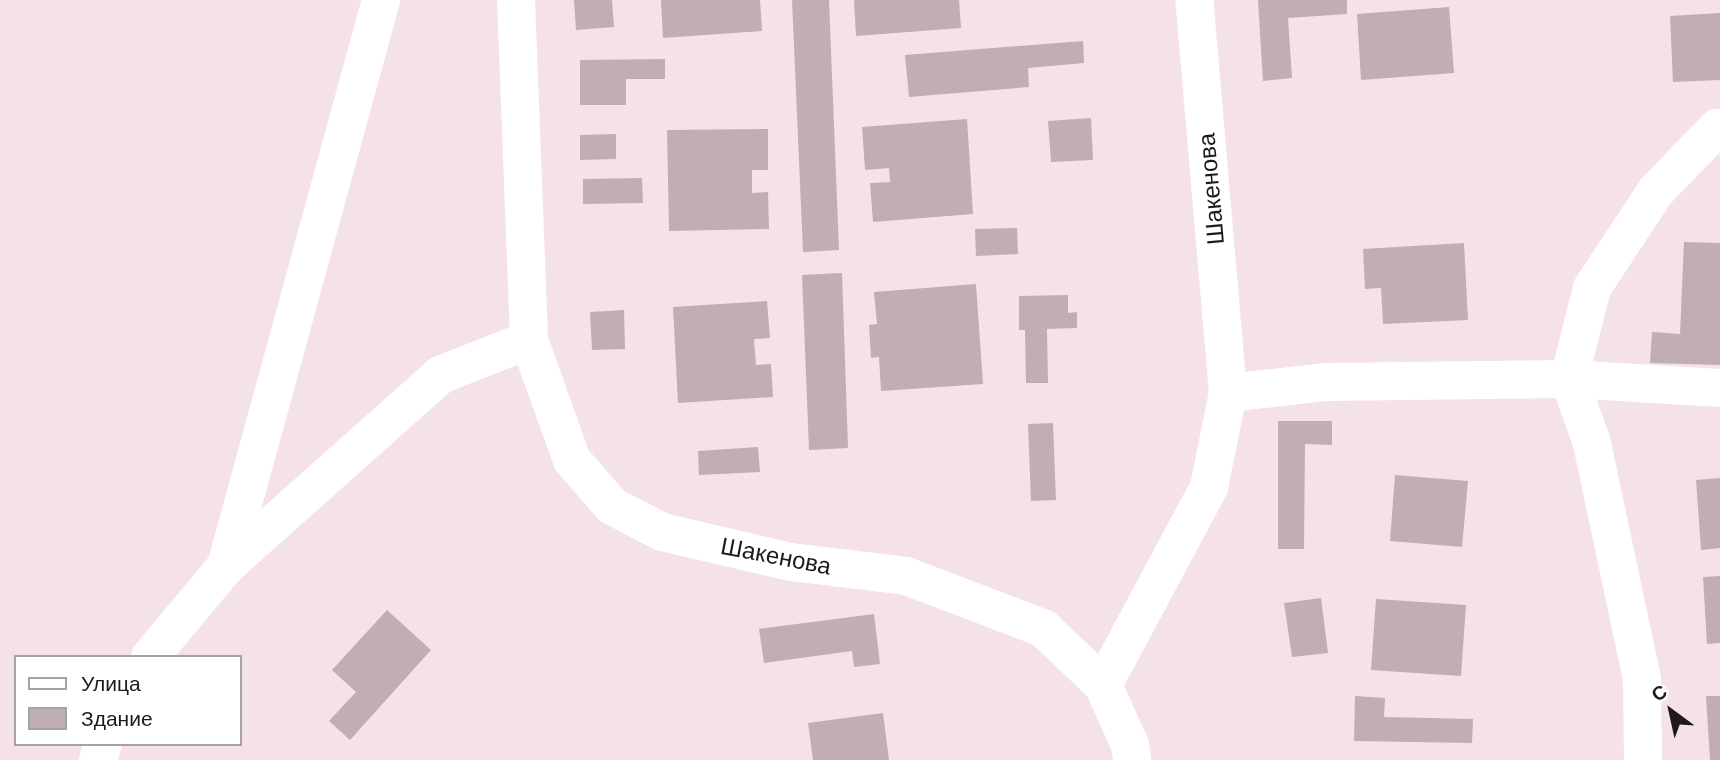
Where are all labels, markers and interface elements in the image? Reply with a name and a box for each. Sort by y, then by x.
street label: Шакенова [1192,132,1230,246]
street label: Шакенова [718,531,834,581]
legend [14,655,242,746]
text: Улица [81,670,141,698]
north arrow [1636,676,1706,746]
text: С [1647,679,1672,707]
text: Здание [81,705,153,733]

